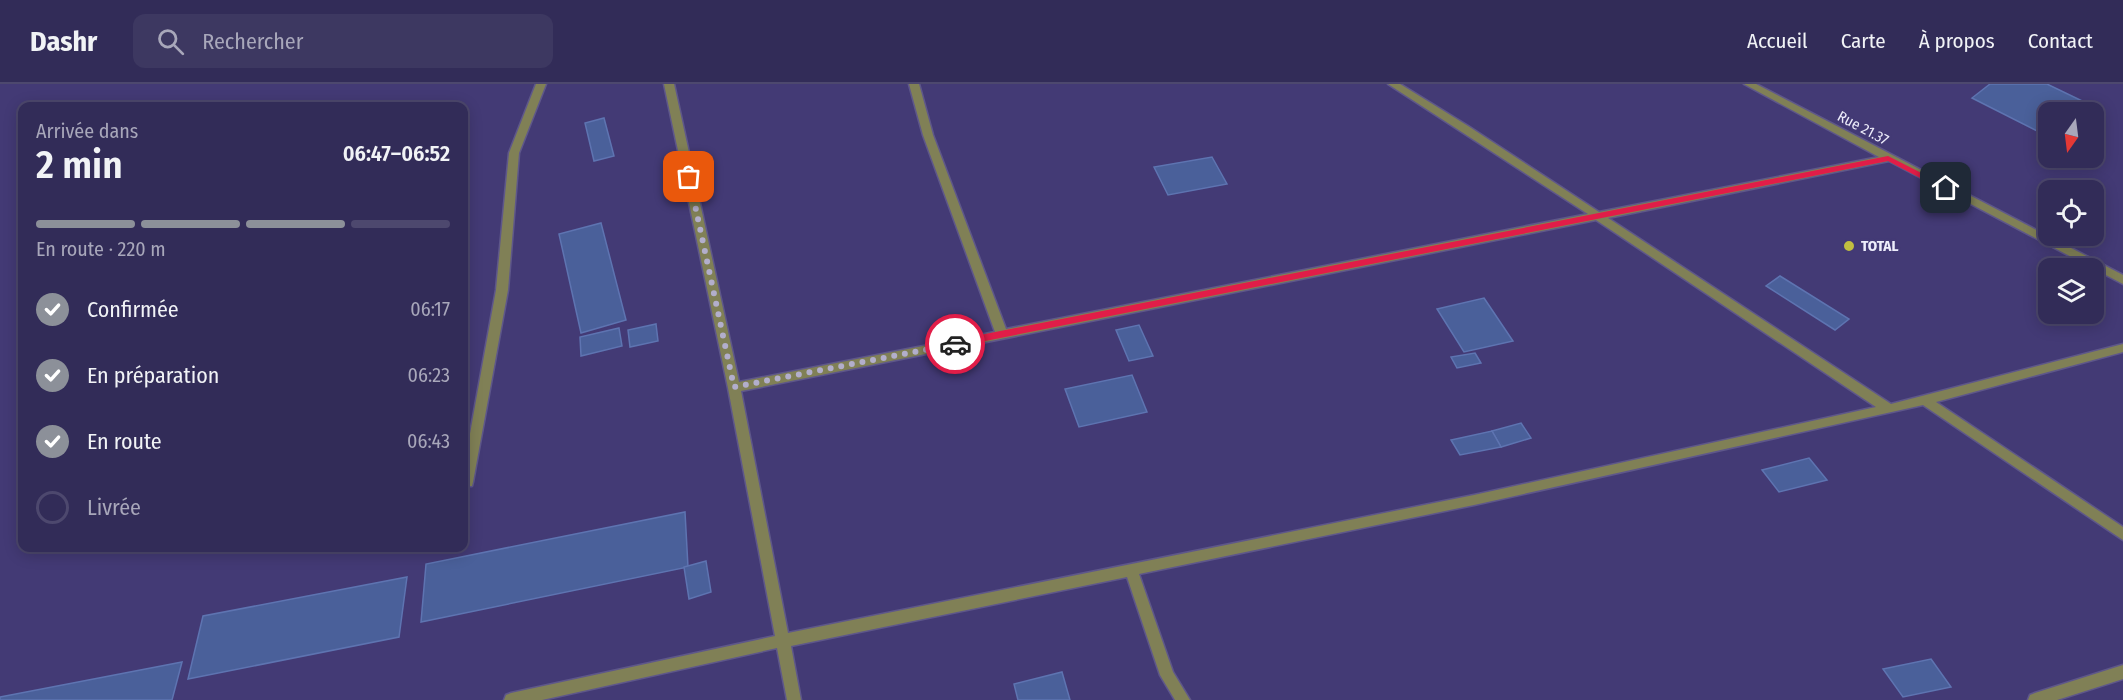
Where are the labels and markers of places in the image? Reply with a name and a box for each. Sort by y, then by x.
pin [663,151,714,202]
pin [1920,162,1971,213]
place label: TOTAL [1861,237,1898,255]
marker: TOTAL [1842,239,1856,253]

